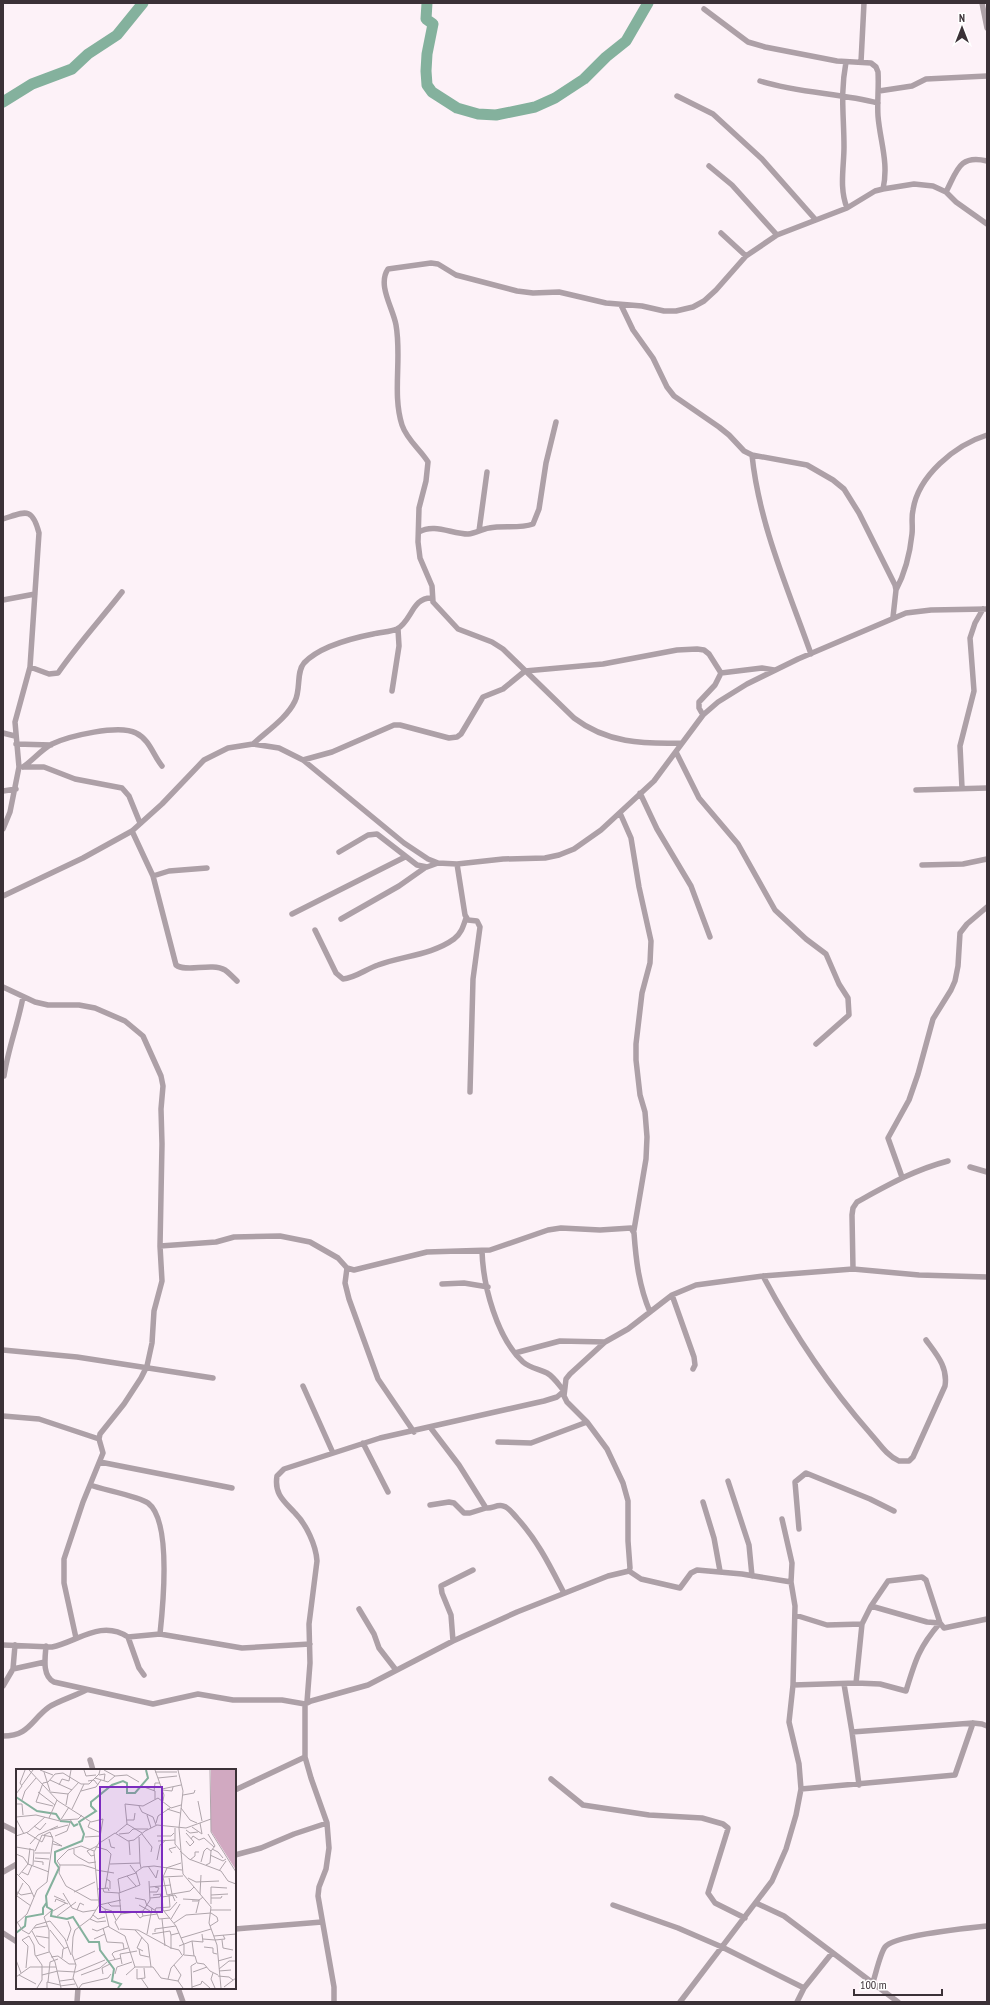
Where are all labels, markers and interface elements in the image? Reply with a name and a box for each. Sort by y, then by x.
north arrow [942,8,982,48]
text: N [959,11,965,25]
inset map [16,1769,236,1989]
scale bar [854,1971,942,1997]
text: 100 m [860,1977,887,1992]

